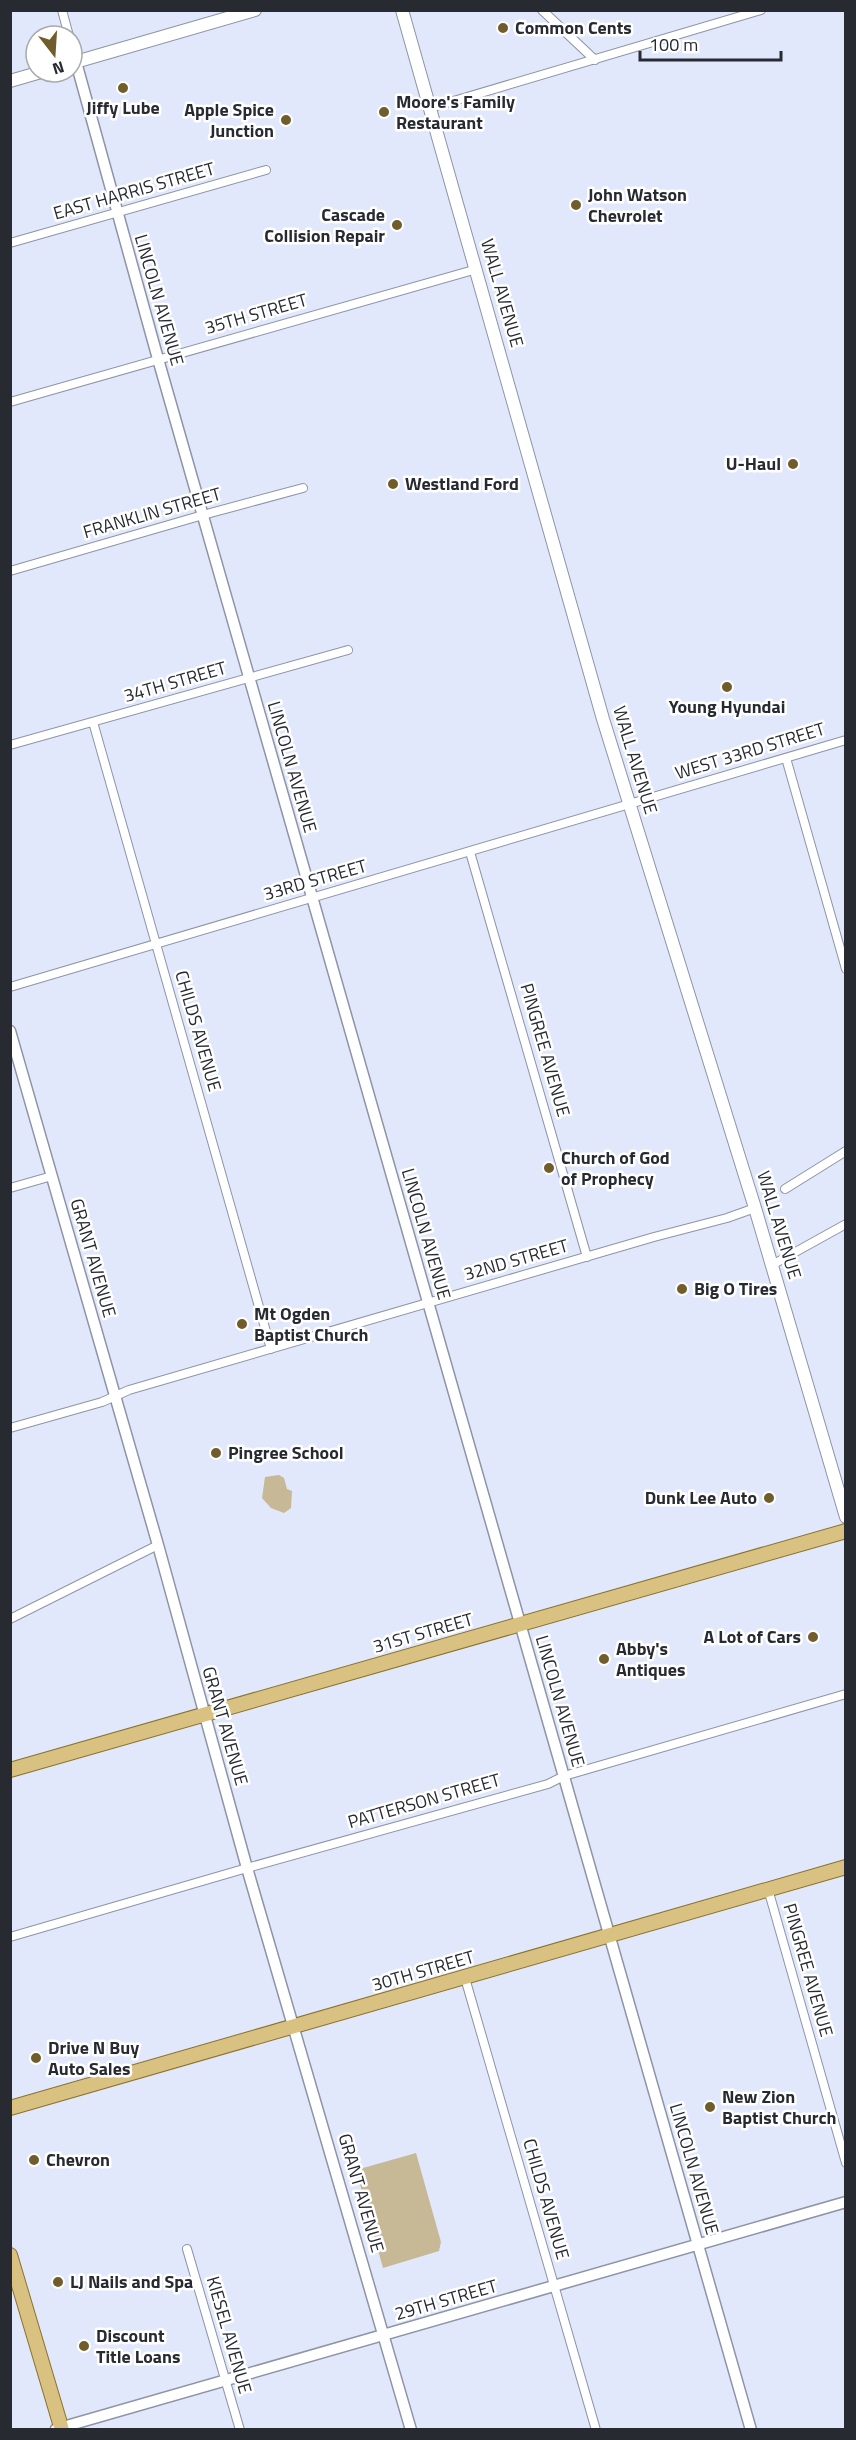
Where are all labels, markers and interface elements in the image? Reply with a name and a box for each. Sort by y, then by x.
place label: Common Cents [515,14,632,41]
marker: Common Cents [496,21,510,35]
north arrow [24,24,84,84]
scale bar [640,24,781,62]
text: 100 m [649,31,698,58]
text: N [50,55,67,81]
marker: Jiffy Lube [116,81,130,95]
place label: Moore's Family Restaurant [396,88,515,136]
place label: Jiffy Lube [86,94,160,121]
place label: Apple Spice Junction [184,96,274,144]
marker: Moore's Family Restaurant [377,105,391,119]
marker: Apple Spice Junction [279,113,293,127]
street label: EAST HARRIS STREET [50,154,218,226]
place label: John Watson Chevrolet [588,181,687,229]
marker: John Watson Chevrolet [569,198,583,212]
place label: Cascade Collision Repair [264,201,385,249]
marker: Cascade Collision Repair [390,218,404,232]
street label: LINCOLN AVENUE [128,231,191,369]
street label: WALL AVENUE [474,235,531,350]
street label: 35TH STREET [201,286,311,341]
place label: U-Haul [726,450,781,477]
marker: U-Haul [786,457,800,471]
place label: Westland Ford [405,470,519,497]
marker: Westland Ford [386,477,400,491]
street label: FRANKLIN STREET [80,480,225,545]
street label: 34TH STREET [120,654,230,709]
marker: Young Hyundai [720,680,734,694]
place label: Young Hyundai [669,693,785,720]
street label: LINCOLN AVENUE [261,698,324,836]
street label: WALL AVENUE [606,702,665,817]
street label: WEST 33RD STREET [672,715,829,786]
street label: 33RD STREET [260,852,370,907]
street label: CHILDS AVENUE [168,967,229,1095]
street label: PINGREE AVENUE [514,980,577,1120]
place label: Church of God of Prophecy [561,1144,670,1192]
marker: Church of God of Prophecy [542,1161,556,1175]
street label: LINCOLN AVENUE [395,1165,458,1303]
street label: WALL AVENUE [750,1167,809,1282]
street label: GRANT AVENUE [64,1195,123,1321]
street label: 32ND STREET [460,1232,572,1287]
place label: Big O Tires [694,1275,777,1302]
marker: Big O Tires [675,1282,689,1296]
place label: Mt Ogden Baptist Church [254,1300,369,1348]
marker: Mt Ogden Baptist Church [235,1317,249,1331]
place label: Pingree School [228,1439,344,1466]
marker: Pingree School [209,1446,223,1460]
place label: Dunk Lee Auto [645,1484,757,1511]
marker: Dunk Lee Auto [762,1491,776,1505]
street label: 31ST STREET [370,1605,477,1660]
place label: A Lot of Cars [703,1623,801,1650]
marker: A Lot of Cars [806,1630,820,1644]
street label: LINCOLN AVENUE [529,1632,592,1770]
place label: Abby's Antiques [616,1635,685,1683]
marker: Abby's Antiques [597,1652,611,1666]
street label: GRANT AVENUE [196,1663,255,1789]
street label: PATTERSON STREET [344,1766,504,1835]
street label: PINGREE AVENUE [777,1900,840,2040]
street label: 30TH STREET [368,1943,478,1998]
place label: Drive N Buy Auto Sales [48,2034,139,2082]
marker: Drive N Buy Auto Sales [29,2051,43,2065]
place label: New Zion Baptist Church [722,2083,837,2131]
street label: LINCOLN AVENUE [663,2100,726,2238]
marker: New Zion Baptist Church [703,2100,717,2114]
street label: GRANT AVENUE [332,2130,391,2256]
street label: CHILDS AVENUE [516,2135,577,2263]
place label: Chevron [46,2146,110,2173]
marker: Chevron [27,2153,41,2167]
place label: LJ Nails and Spa [70,2268,193,2295]
street label: 29TH STREET [391,2272,501,2327]
street label: KIESEL AVENUE [200,2273,259,2397]
marker: LJ Nails and Spa [51,2275,65,2289]
place label: Discount Title Loans [96,2322,180,2370]
marker: Discount Title Loans [77,2339,91,2353]

